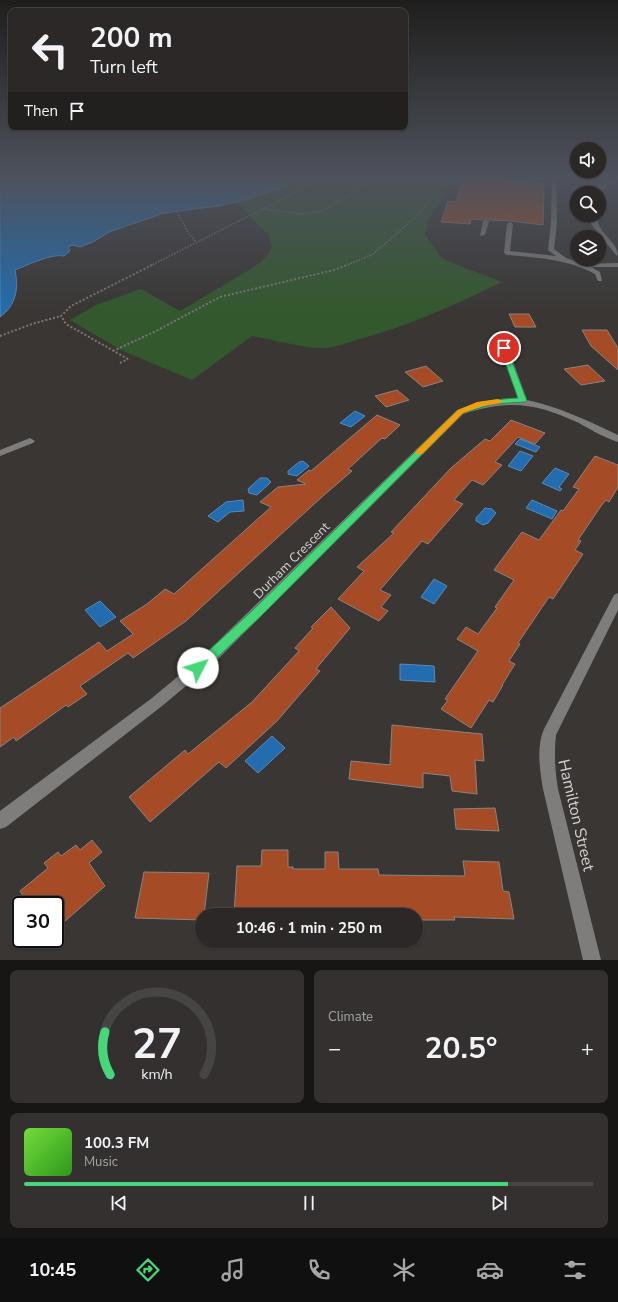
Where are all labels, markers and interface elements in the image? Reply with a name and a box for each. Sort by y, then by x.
text: 200 m [90,19,173,57]
icon: left [24,24,76,76]
text: Turn left [90,55,158,79]
icon: arrive [66,100,88,122]
text: Then [24,101,58,121]
map controls [570,142,606,266]
button: sound [570,142,606,178]
button: search [570,186,606,222]
button: layers [570,230,606,266]
pin [487,331,521,365]
icon: arrive [493,337,515,359]
street label: Durham Crescent [249,518,334,603]
position arrow [177,647,219,689]
street label: Hamilton Street [552,757,600,874]
speed limit sign: 30 [12,896,64,948]
text: 10:46 · 1 min · 250 m [236,918,382,938]
text: Climate [328,1008,373,1026]
text: 27 [132,1015,182,1072]
text: 20.5° [425,1028,497,1069]
text: − [328,1034,341,1064]
text: + [581,1034,594,1064]
text: km/h [141,1064,173,1083]
text: 100.3 FM [84,1133,149,1153]
text: Music [84,1153,118,1171]
icon: previous [108,1192,130,1214]
icon: pause [298,1192,320,1214]
icon: next [488,1192,510,1214]
icon: directions [134,1256,162,1284]
icon: music [219,1256,247,1284]
icon: phone [305,1256,333,1284]
icon: climate [390,1256,418,1284]
icon: car [476,1256,504,1284]
icon: filters [561,1256,589,1284]
text: 10:45 [29,1258,76,1282]

